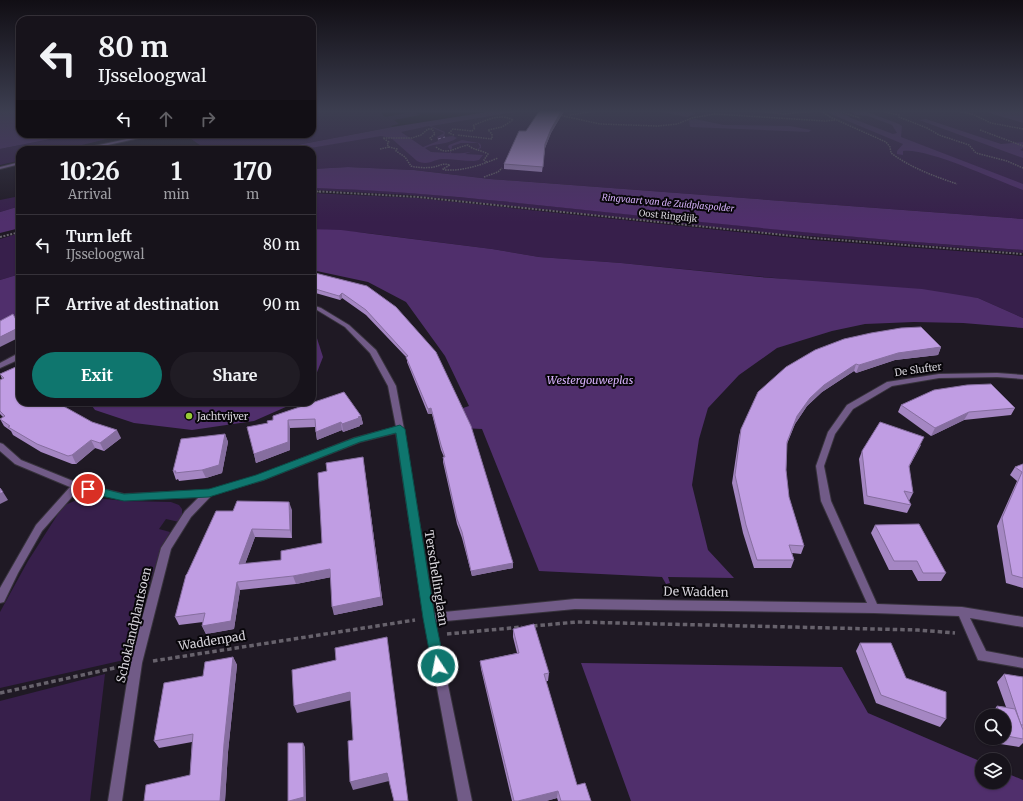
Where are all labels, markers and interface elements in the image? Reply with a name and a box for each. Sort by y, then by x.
text: 80 m [98,29,169,65]
icon: left [32,32,84,84]
text: IJsseloogwal [98,64,207,87]
icon: left [113,108,135,130]
icon: ahead [155,108,177,130]
icon: right [197,108,219,130]
text: 10:26 [60,156,120,187]
text: 1 [171,156,182,187]
text: 170 [233,156,272,187]
text: Arrival [68,186,112,203]
text: min [164,186,189,203]
text: m [246,186,259,203]
water label: Ringvaart van de Zuidplaspolder [601,191,735,214]
street label: Oost Ringdijk [638,207,698,224]
text: Turn left [66,227,132,246]
icon: left [32,234,54,256]
text: 80 m [263,235,300,254]
text: IJsseloogwal [66,246,144,263]
icon: arrive [32,294,54,316]
text: Arrive at destination [66,295,219,314]
text: 90 m [263,295,300,314]
button: Exit [32,352,162,398]
button: Share [170,352,300,398]
street label: De Slufter [894,360,943,379]
water label: Westergouweplas [547,373,634,387]
place label: Jachtvijver [196,410,249,423]
marker: Jachtvijver [184,411,194,421]
pin [71,472,105,506]
icon: arrive [77,478,99,500]
street label: Terschellinglaan [422,529,451,627]
street label: Schoklandplantsoen [113,566,154,684]
street label: De Wadden [663,583,729,600]
street label: Waddenpad [176,628,247,653]
position arrow [417,645,459,687]
map controls [975,709,1011,789]
button: search [975,709,1011,745]
button: layers [975,753,1011,789]

